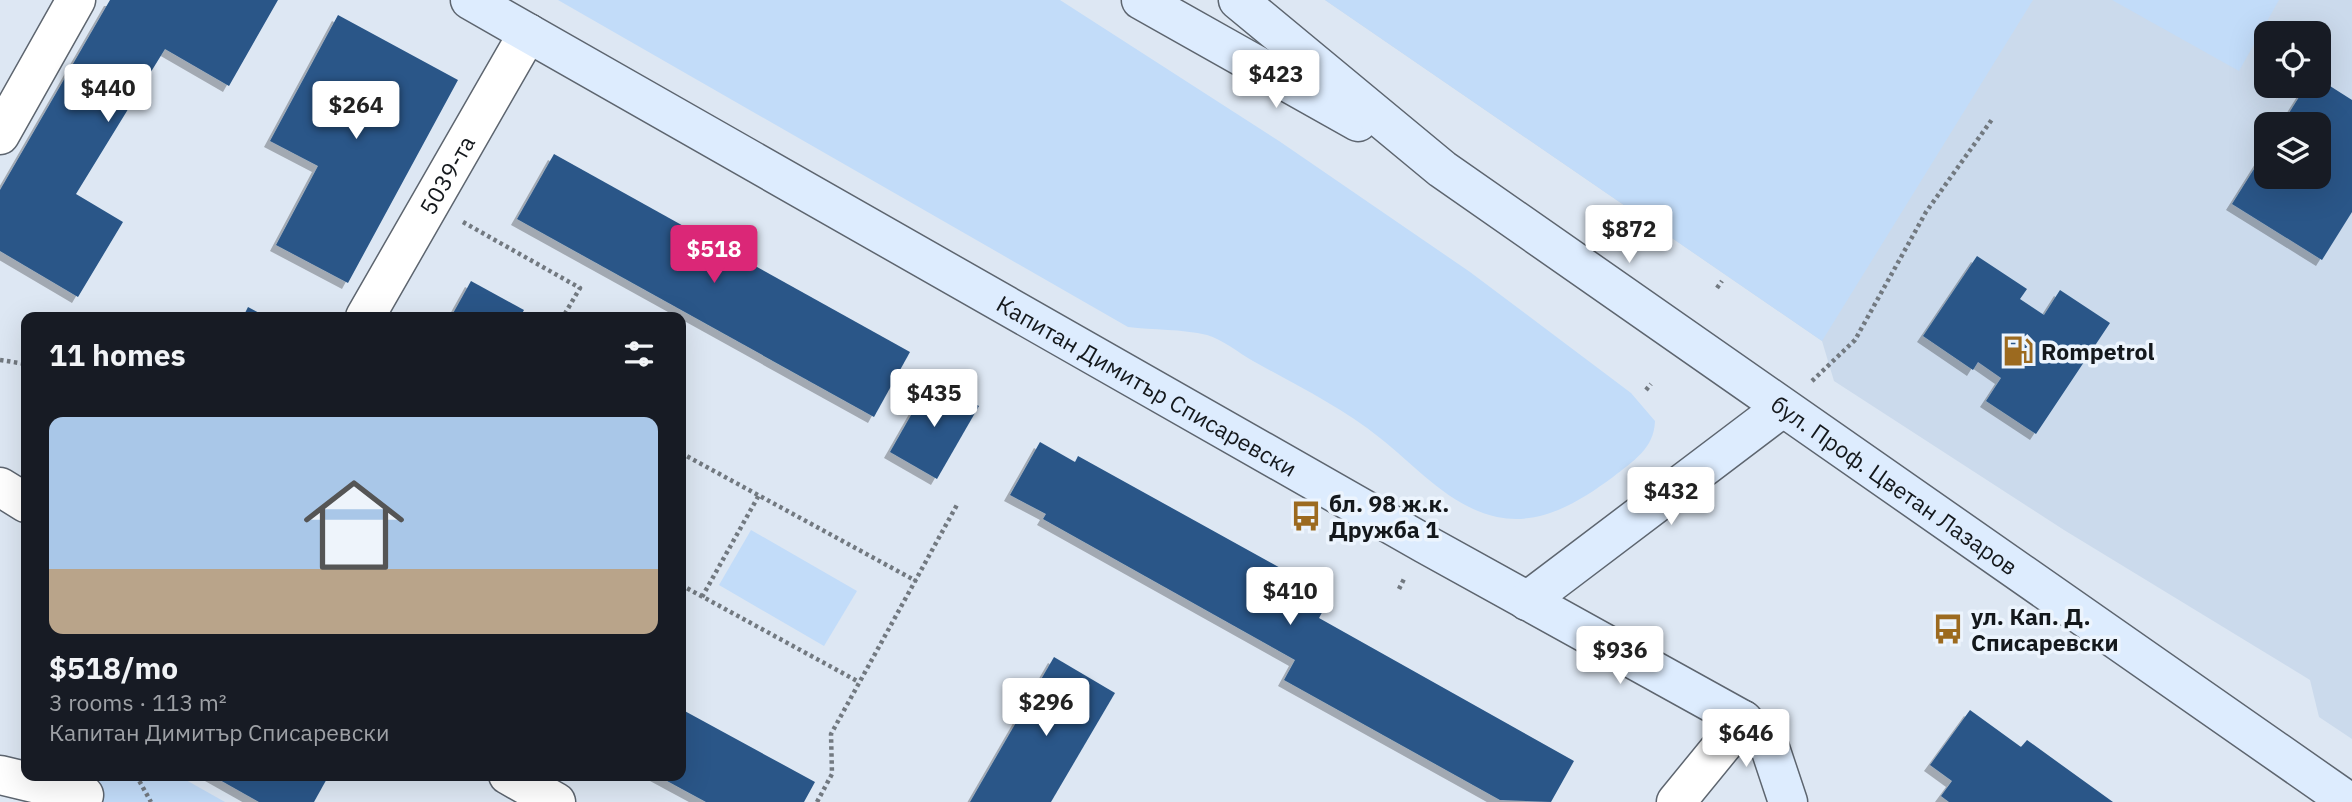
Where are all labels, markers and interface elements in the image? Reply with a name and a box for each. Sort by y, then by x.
map controls [2254,21,2331,189]
button: locate [2254,21,2331,98]
pin: $423 [1235,50,1317,110]
text: $423 [1248,58,1304,88]
pin: $440 [67,64,149,124]
text: $440 [80,72,136,102]
pin: $264 [315,82,397,141]
text: $264 [328,89,384,119]
button: layers [2254,112,2331,189]
street label: 5039-та [412,130,481,220]
pin: $872 [1588,205,1670,265]
text: $872 [1601,213,1657,243]
pin: $518 [673,226,755,285]
text: $518 [686,233,742,263]
street label: Капитан Димитър Списаревски [991,288,1302,483]
fuel station icon: Rompetrol [2001,334,2035,368]
text: 11 homes [49,335,186,374]
icon: filters [620,335,658,373]
place label: Rompetrol [2041,336,2155,366]
pin: $435 [893,370,975,429]
text: $435 [906,377,962,407]
street label: бул. Проф. Цветан Лазаров [1766,389,2024,581]
icon: home [291,462,417,588]
pin: $432 [1630,468,1712,527]
text: $432 [1643,475,1699,505]
place label: бл. 98 ж.к. Дружба 1 [1329,488,1449,544]
bus stop icon: бл. 98 ж.к. Дружба 1 [1289,499,1323,533]
pin: $410 [1249,568,1331,627]
text: $410 [1262,575,1318,605]
place label: ул. Кап. Д. Списаревски [1971,601,2118,657]
bus stop icon: ул. Кап. Д. Списаревски [1931,612,1965,646]
pin: $936 [1579,626,1661,686]
text: $936 [1592,634,1648,664]
text: $518/mo [49,648,178,687]
pin: $296 [1005,678,1087,738]
text: $296 [1018,686,1074,716]
text: 3 rooms · 113 m² [49,687,227,717]
pin: $646 [1705,710,1787,769]
text: Капитан Димитър Списаревски [49,717,389,747]
text: $646 [1718,717,1774,747]

